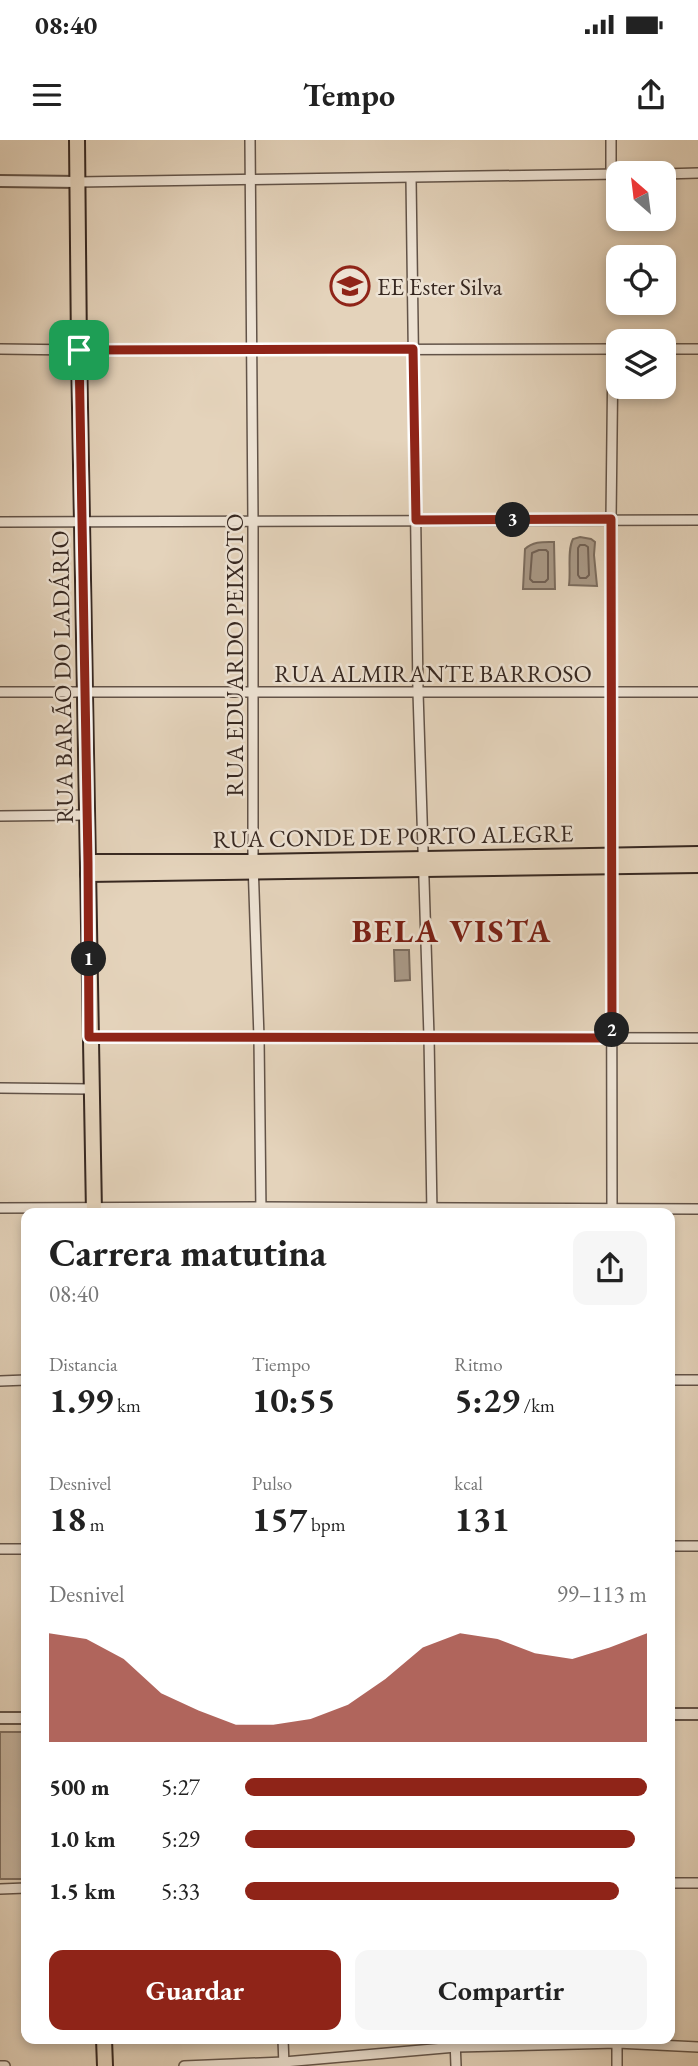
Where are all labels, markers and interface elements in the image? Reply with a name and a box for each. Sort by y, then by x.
text: 08:40 [35,8,97,42]
text: Tempo [303,74,395,116]
icon: menu [28,76,66,114]
icon: share [632,76,670,114]
north arrow [606,161,676,231]
map controls [606,161,676,399]
button: locate [606,245,676,315]
school or university icon: EE Ester Silva [329,265,371,307]
place label: EE Ester Silva [377,271,503,302]
pin [49,320,109,380]
button: layers [606,329,676,399]
icon: arrive [60,331,98,369]
pin: 3 [496,502,530,538]
text: 3 [507,507,518,532]
street label: RUA EDUARDO PEIXOTO [219,513,250,797]
street label: RUA BARÃO DO LADÁRIO [44,530,80,824]
street label: RUA ALMIRANTE BARROSO [274,658,592,689]
street label: RUA CONDE DE PORTO ALEGRE [212,817,574,855]
district label: BELA VISTA [352,910,552,952]
pin: 1 [72,942,106,976]
text: 1 [83,946,94,971]
pin: 2 [594,1012,630,1048]
text: 2 [606,1017,617,1042]
text: Carrera matutina [49,1228,326,1277]
button: share [573,1231,647,1305]
text: 08:40 [49,1279,99,1309]
text: Distancia [49,1352,118,1377]
text: Tiempo [252,1352,311,1377]
text: Ritmo [454,1352,503,1377]
text: 1.99 [49,1377,113,1422]
text: 10:55 [252,1377,336,1422]
text: 5:29 [454,1377,520,1422]
text: km [113,1393,141,1418]
text: /km [520,1393,555,1418]
text: Desnivel [49,1471,111,1496]
text: Pulso [252,1471,292,1496]
text: kcal [454,1471,483,1496]
text: 18 [49,1496,86,1541]
text: 157 [252,1496,307,1541]
text: 131 [454,1496,510,1541]
text: m [86,1512,105,1537]
text: bpm [307,1512,345,1537]
text: Desnivel [49,1579,125,1609]
text: 99–113 m [557,1579,647,1609]
text: 500 m [49,1772,110,1802]
text: 5:27 [161,1772,200,1802]
text: 1.0 km [49,1824,116,1854]
text: 5:29 [161,1824,200,1854]
text: 1.5 km [49,1876,116,1906]
text: 5:33 [161,1876,200,1906]
button: Guardar [49,1950,341,2030]
button: Compartir [355,1950,647,2030]

